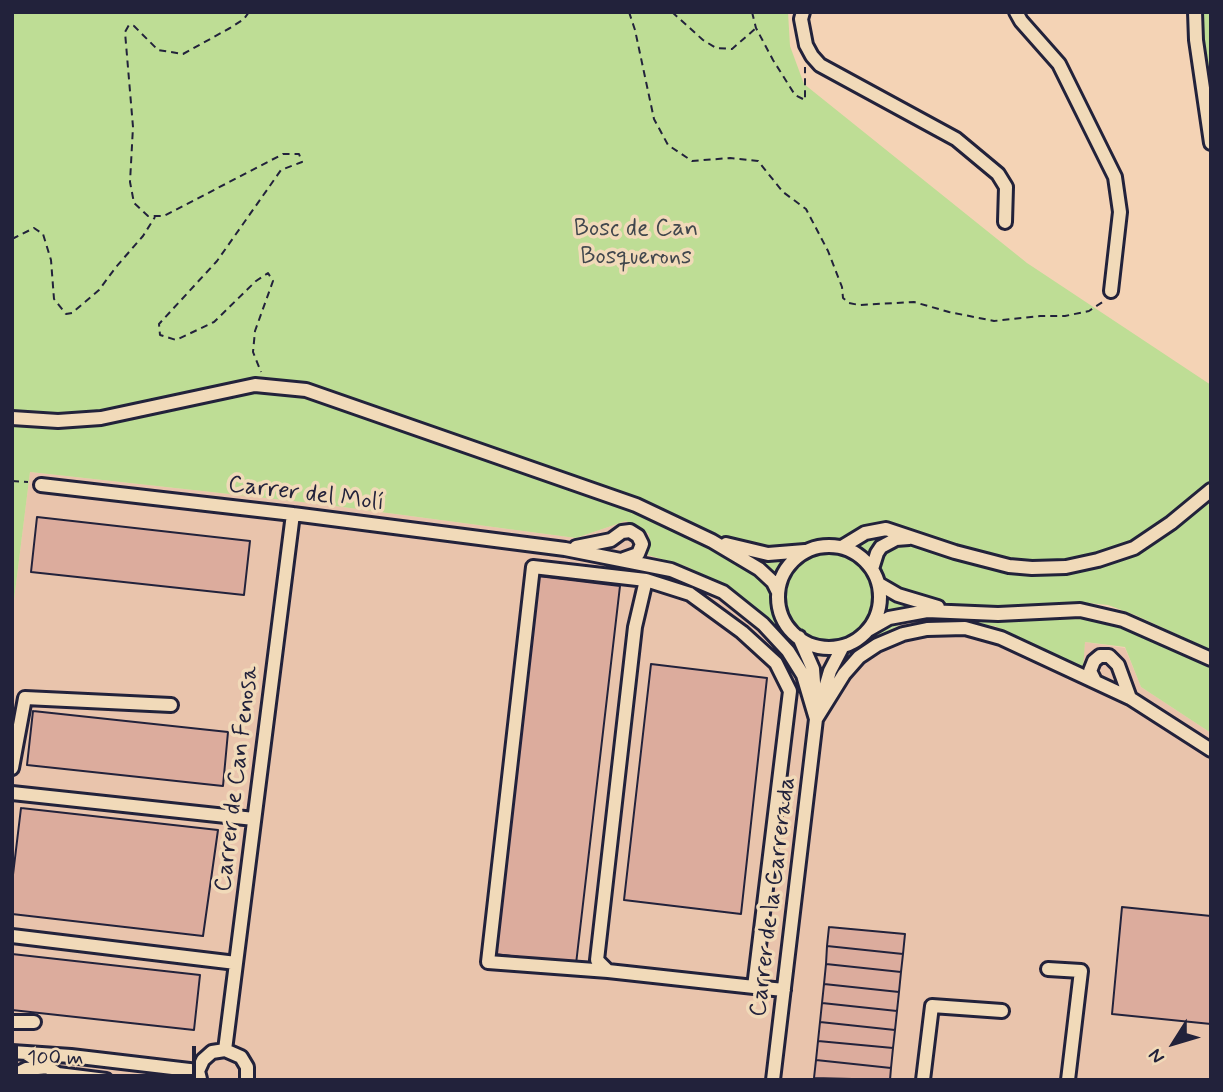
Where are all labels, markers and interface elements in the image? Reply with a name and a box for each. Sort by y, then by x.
park label: Bosc de Can Bosquerons [574,216,698,272]
street label: Carrer del Molí [226,471,386,519]
street label: Carrer de Can Fenosa [210,664,266,894]
street label: Carrer de la Carrerada [745,775,803,1019]
north arrow [1139,1008,1209,1078]
scale bar [18,1032,200,1076]
text: N [1143,1043,1171,1069]
text: 100 m [27,1044,83,1072]

